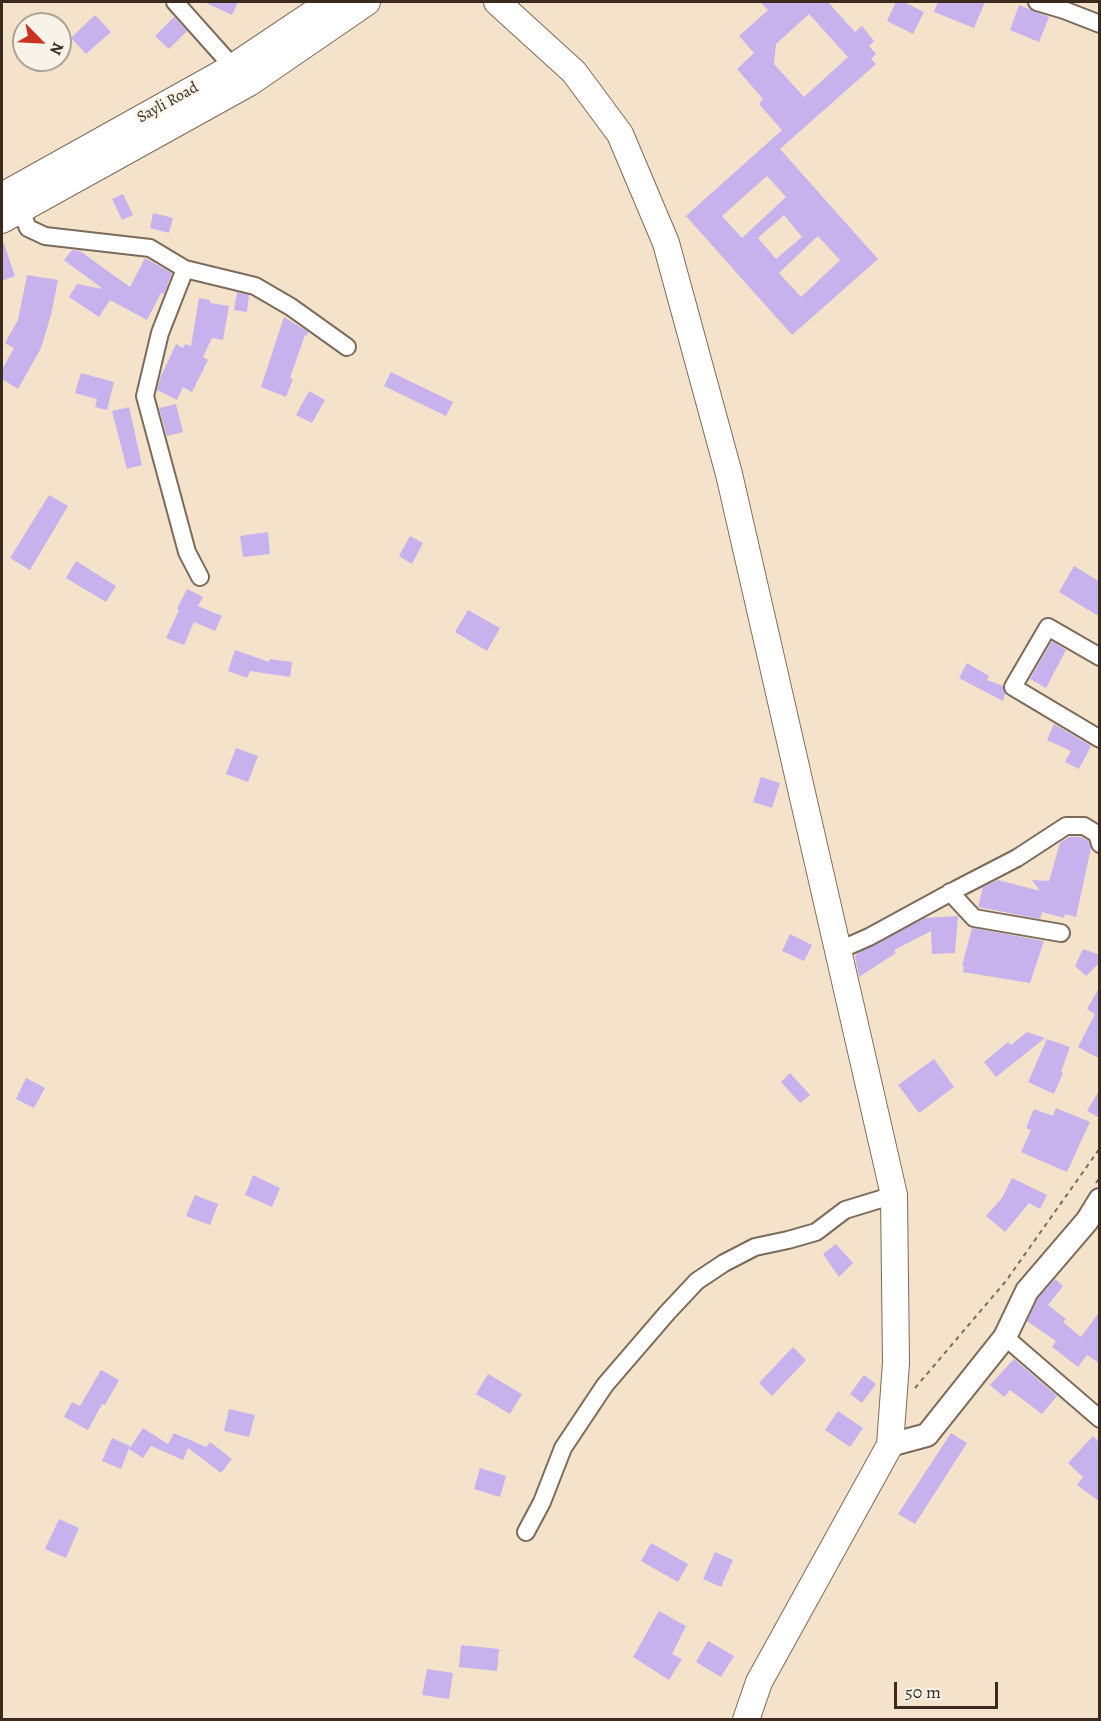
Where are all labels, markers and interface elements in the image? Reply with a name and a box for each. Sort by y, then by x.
north arrow [12,12,72,72]
text: N [44,39,69,58]
street label: Sayli Road [134,78,202,128]
scale bar [897,1670,1000,1708]
text: 50 m [905,1680,941,1704]

